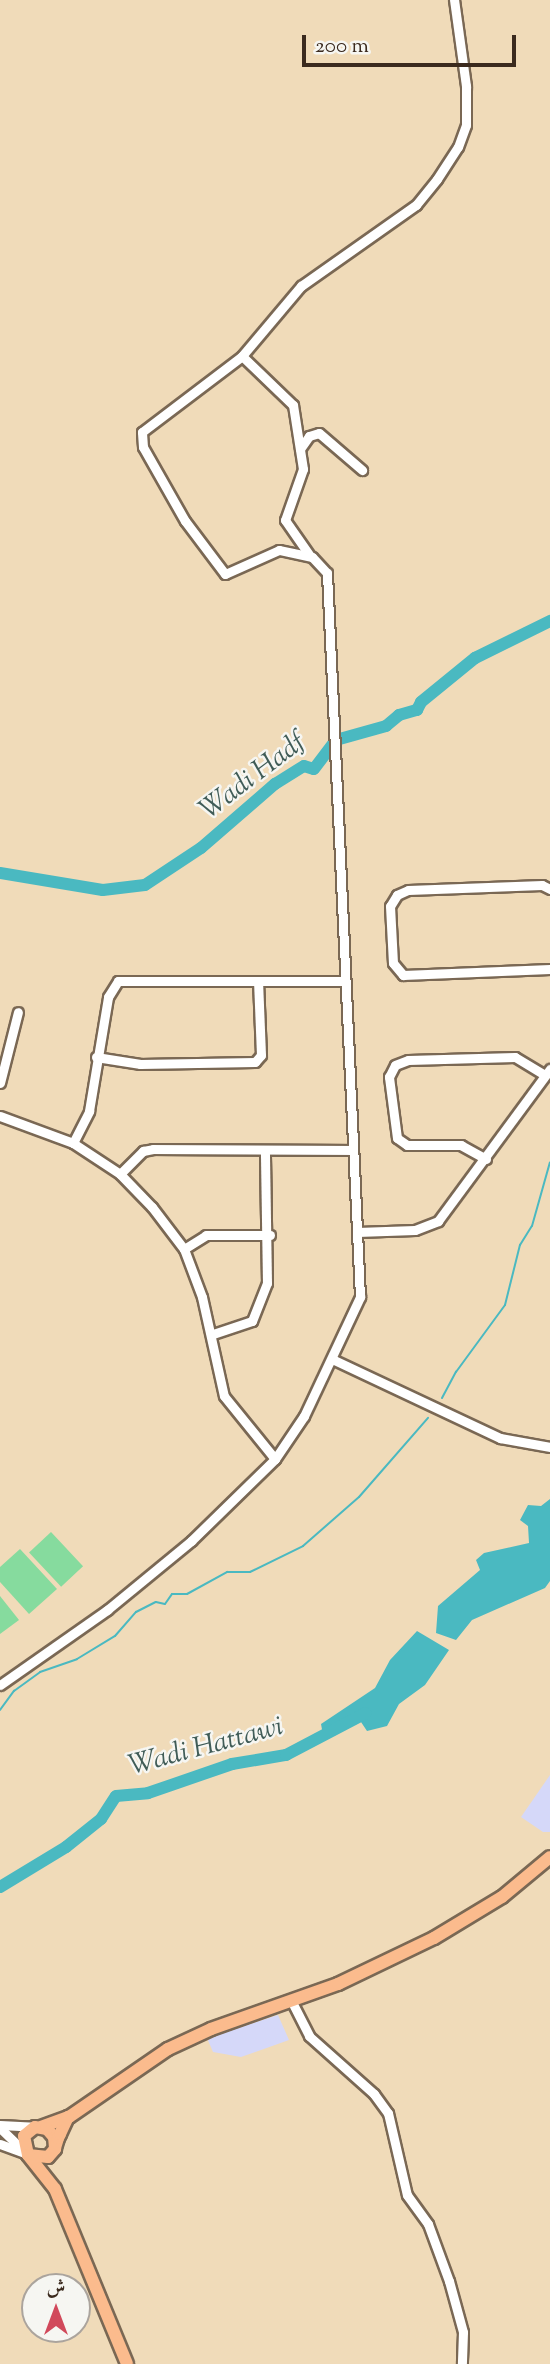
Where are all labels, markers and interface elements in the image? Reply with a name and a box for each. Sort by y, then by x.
scale bar [305,21,518,65]
text: 200 m [315,32,369,62]
water label: Wadi Hadf [193,726,313,828]
water label: Wadi Hattawi [125,1710,287,1784]
north arrow [21,2273,91,2343]
text: ش [47,2275,65,2302]

